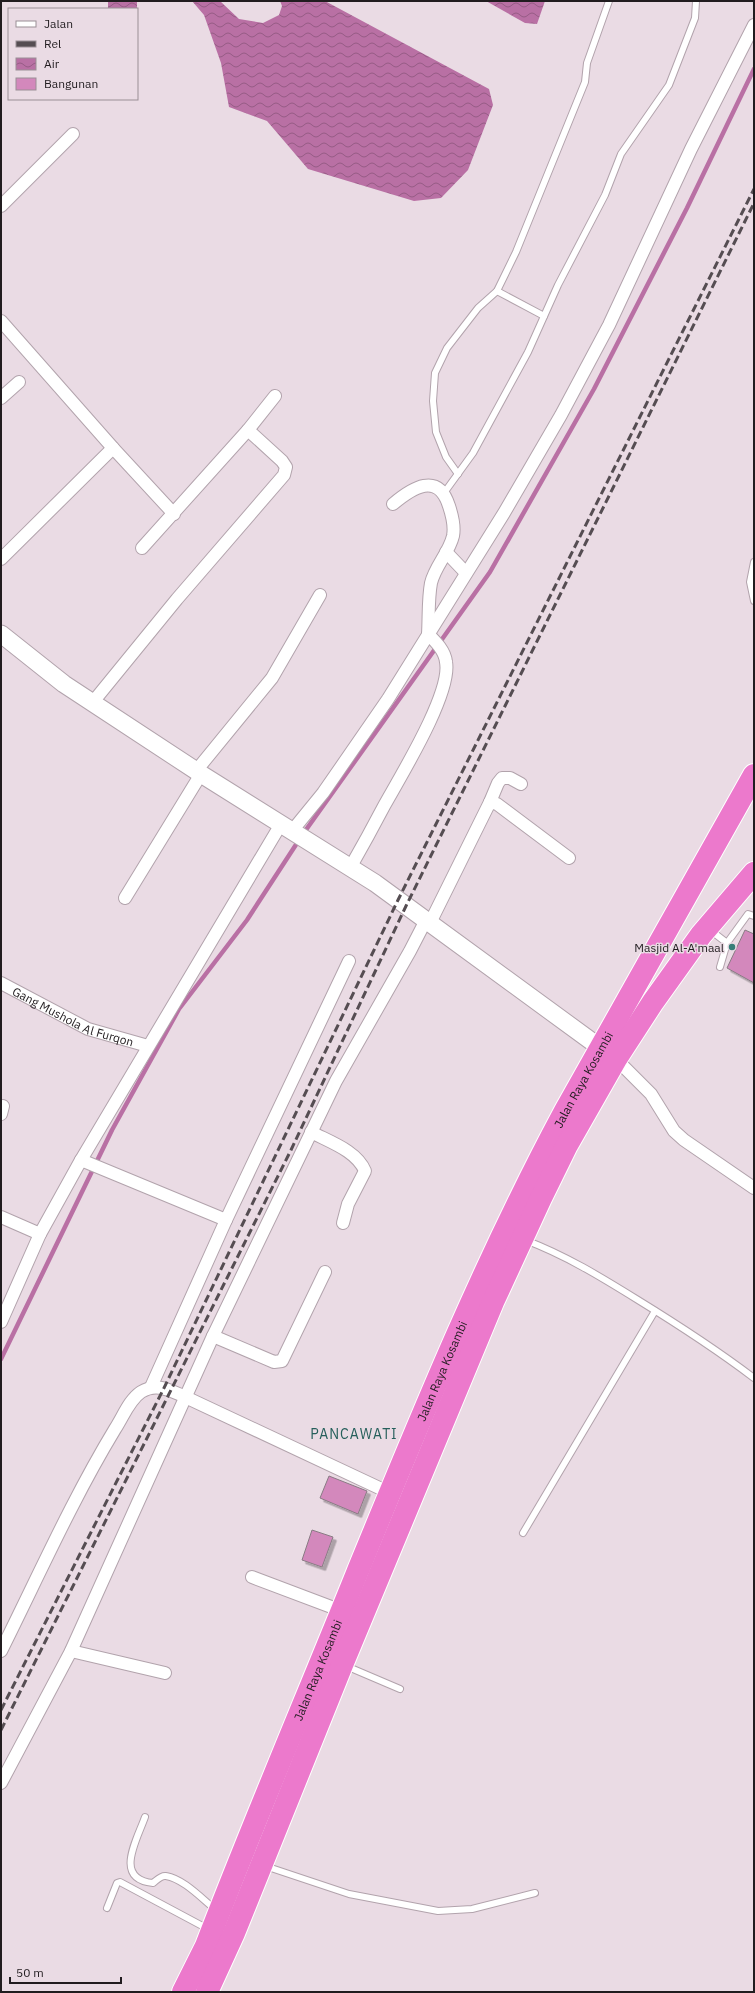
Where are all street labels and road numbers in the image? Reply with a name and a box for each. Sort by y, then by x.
street label: Gang Mushola Al Furqon [10,983,135,1049]
street label: Jalan Raya Kosambi [550,1029,616,1130]
street label: Jalan Raya Kosambi [413,1318,470,1423]
street label: Jalan Raya Kosambi [290,1617,345,1723]

